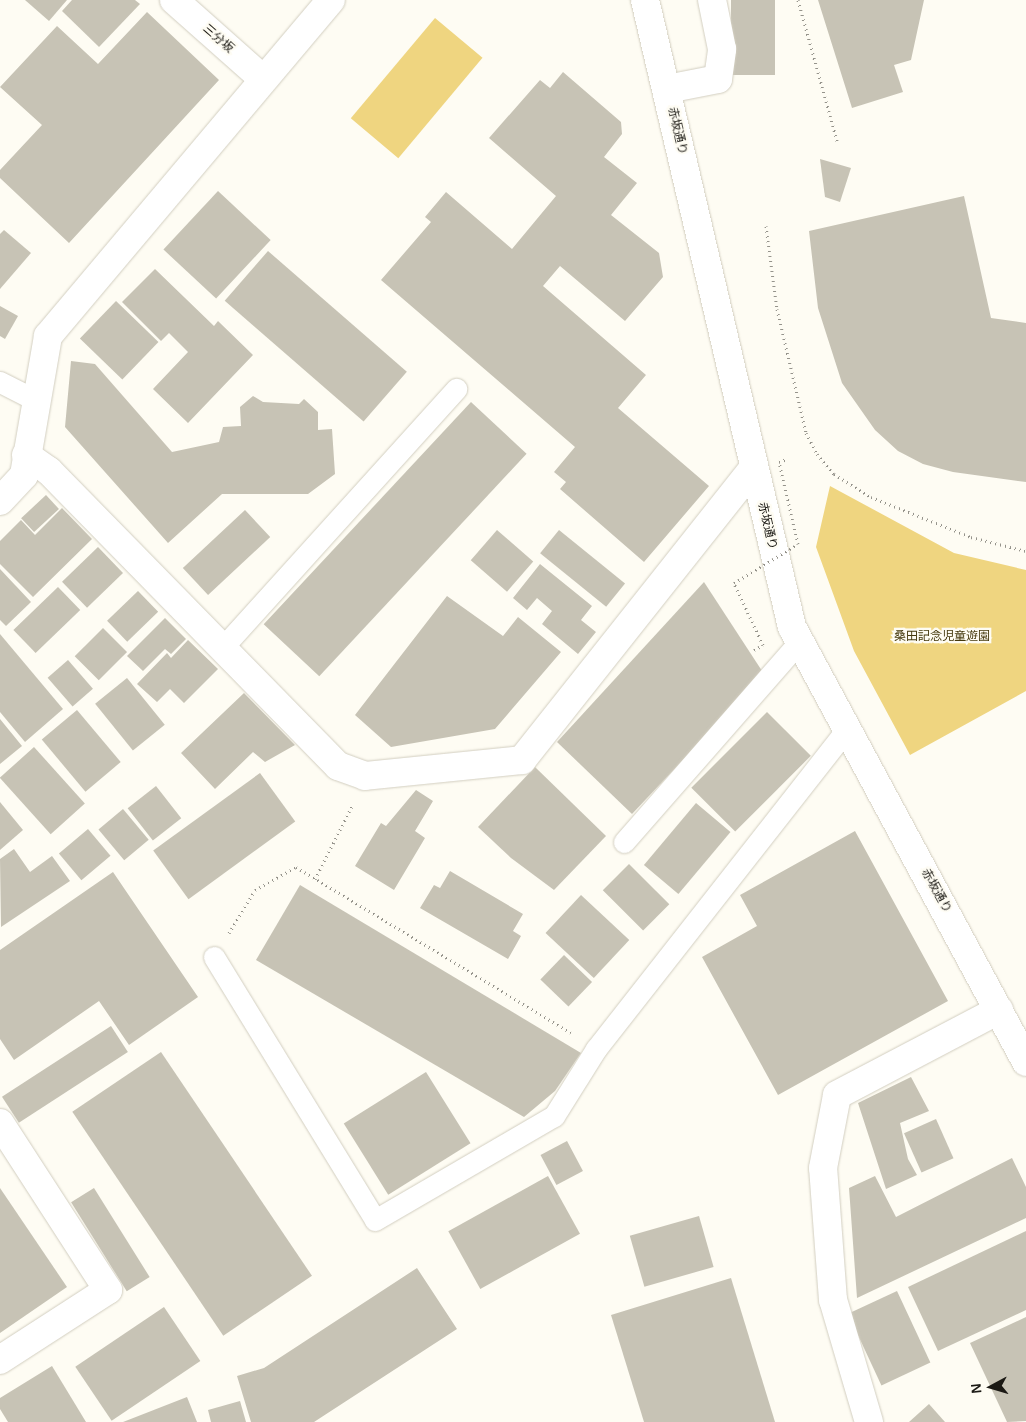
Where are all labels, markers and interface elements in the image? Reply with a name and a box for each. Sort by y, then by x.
street label: 三分坂 [200,22,236,56]
street label: 赤坂通り [665,106,689,156]
street label: 赤坂通り [755,501,779,551]
park label: 桑田記念児童遊園 [894,630,990,644]
street label: 赤坂通り [918,867,954,915]
north arrow [966,1362,1016,1412]
text: N [968,1383,985,1394]

